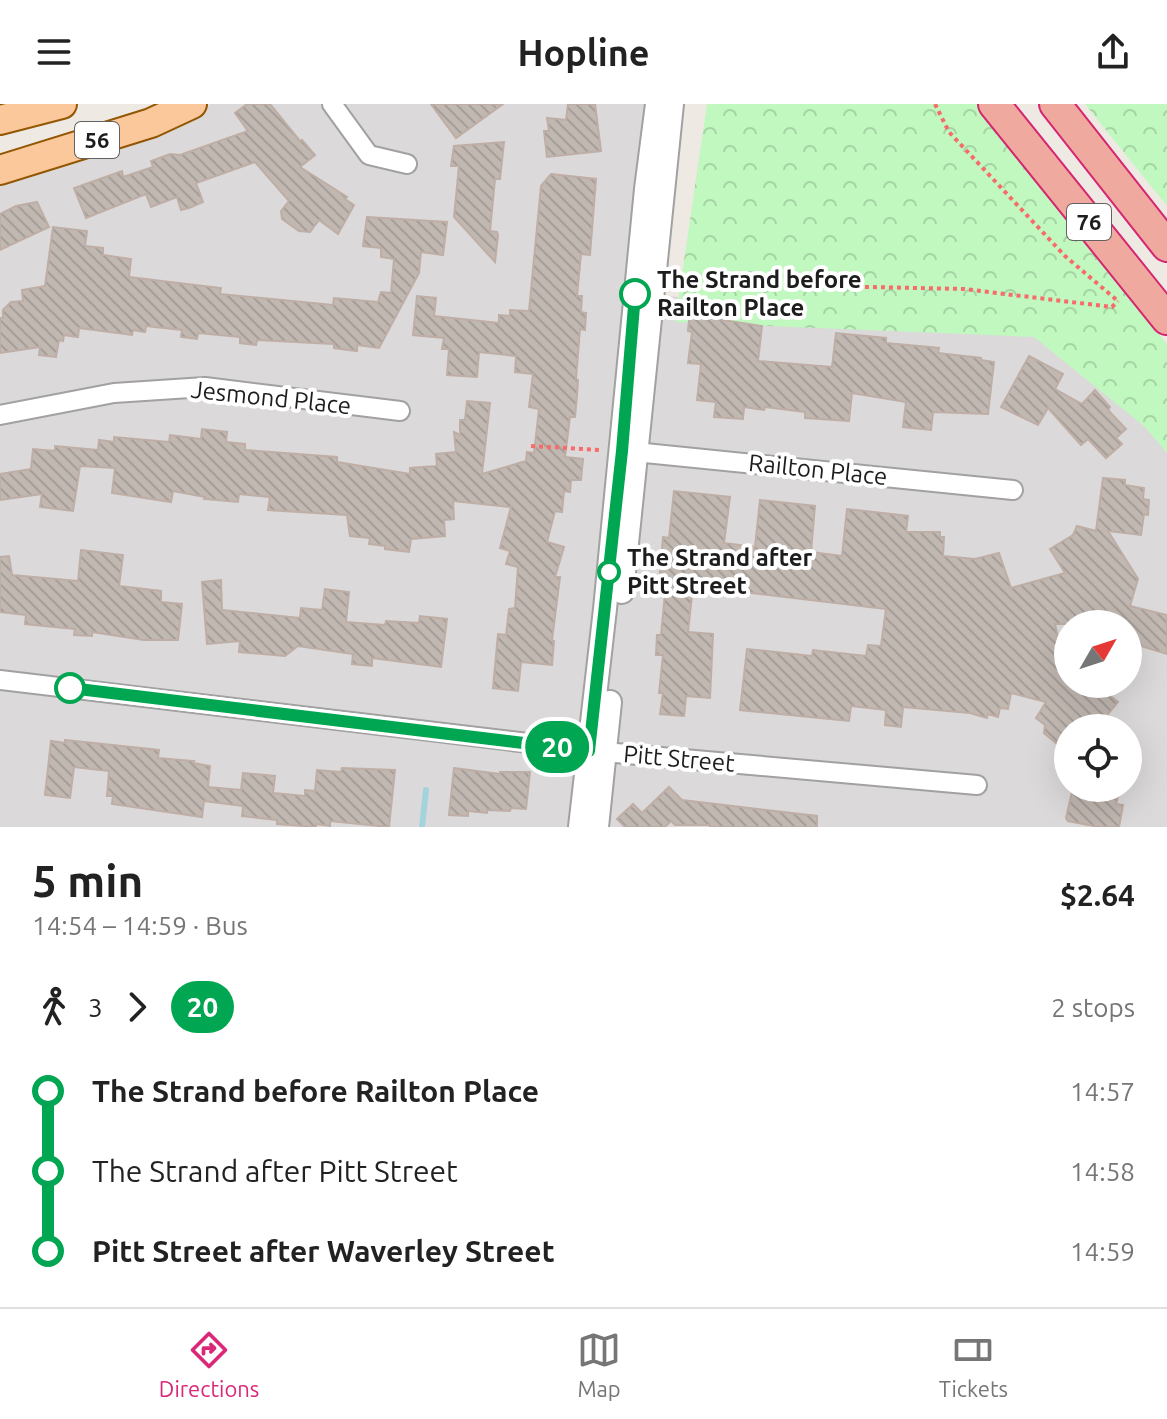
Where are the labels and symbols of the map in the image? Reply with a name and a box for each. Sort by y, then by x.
road number: 56 [75,122,119,158]
road number: 76 [1067,204,1111,240]
place label: The Strand before Railton Place [657,266,862,321]
marker: The Strand before Railton Place [620,279,650,309]
street label: Jesmond Place [190,376,352,419]
street label: Railton Place [747,449,889,490]
place label: The Strand after Pitt Street [627,544,812,599]
marker: The Strand after Pitt Street [598,561,620,583]
north arrow [1054,610,1142,698]
unlabelled marker [55,673,85,703]
line badge: 20 [521,721,593,773]
street label: Pitt Street [622,740,736,777]

